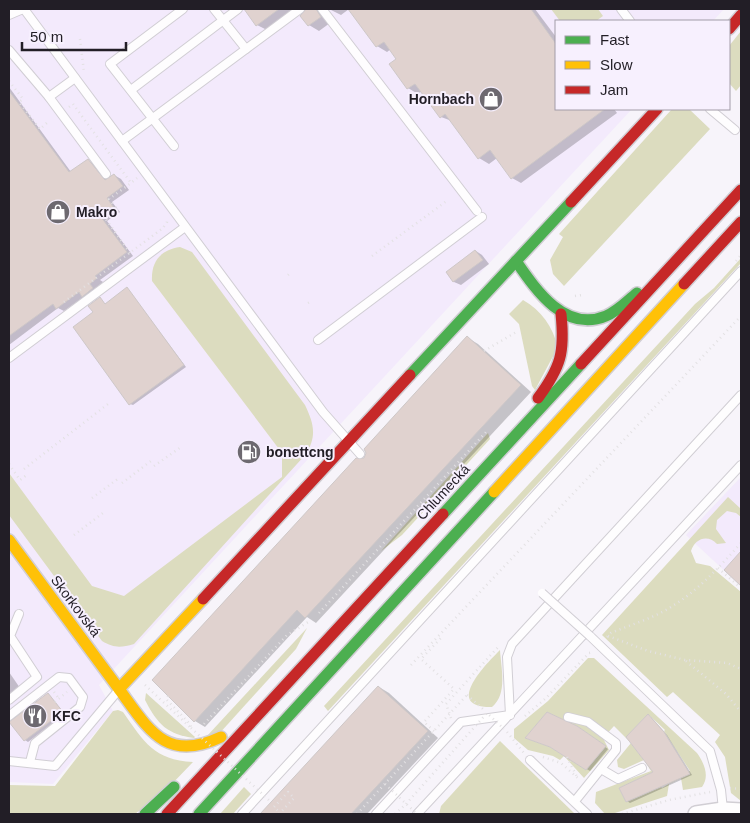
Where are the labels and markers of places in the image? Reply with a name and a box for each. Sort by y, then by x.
shop icon: Hornbach [478,86,504,112]
place label: Hornbach [409,91,474,107]
shop icon: Makro [45,199,71,225]
place label: Makro [76,204,117,220]
fuel station icon: bonettcng [236,439,262,465]
place label: bonettcng [266,444,334,460]
restaurant icon: KFC [22,703,48,729]
place label: KFC [52,708,81,724]

